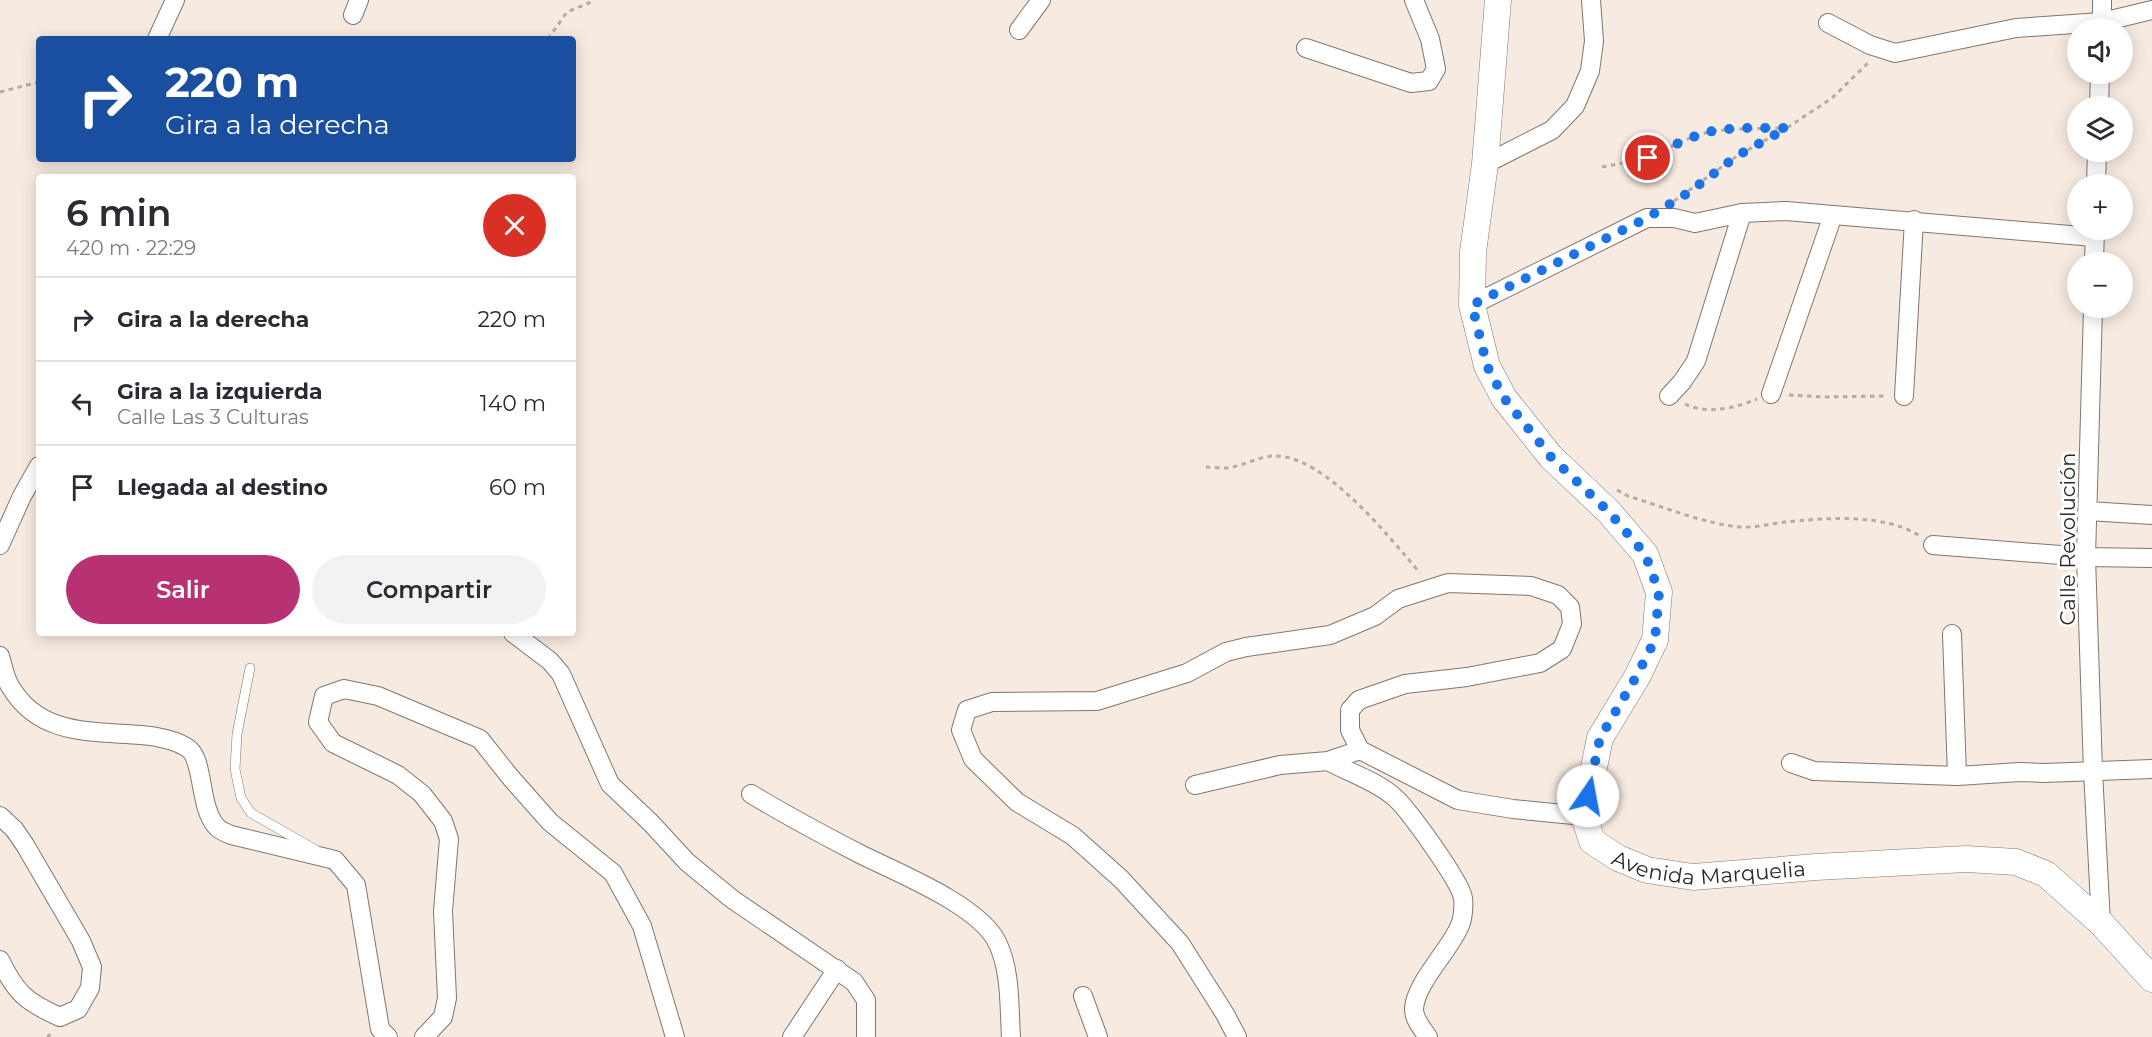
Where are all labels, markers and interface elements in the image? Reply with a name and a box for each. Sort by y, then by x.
map controls [2067,18,2133,318]
button: sound [2067,18,2133,84]
text: 220 m [165,56,299,108]
icon: right [66,60,144,138]
button: layers [2067,96,2133,162]
text: Gira a la derecha [165,108,390,141]
pin [1622,132,1673,183]
icon: arrive [1631,141,1664,174]
button: + [2067,174,2133,240]
text: 6 min [66,191,171,235]
button: close [483,194,546,257]
text: 420 m · 22:29 [66,236,196,260]
button: − [2067,252,2133,318]
icon: right [66,303,99,336]
text: Gira a la derecha [117,306,309,333]
text: 220 m [477,306,546,333]
text: Gira a la izquierda [117,378,323,405]
icon: left [66,387,99,420]
text: 140 m [480,390,546,417]
text: Calle Las 3 Culturas [117,405,309,429]
street label: Calle Revolución [2055,453,2080,625]
icon: arrive [66,471,99,504]
text: Llegada al destino [117,474,328,501]
text: 60 m [489,474,546,501]
button: Salir [66,555,300,624]
button: Compartir [312,555,546,624]
position arrow [1556,764,1620,828]
street label: Avenida Marquelia [1609,845,1806,890]

